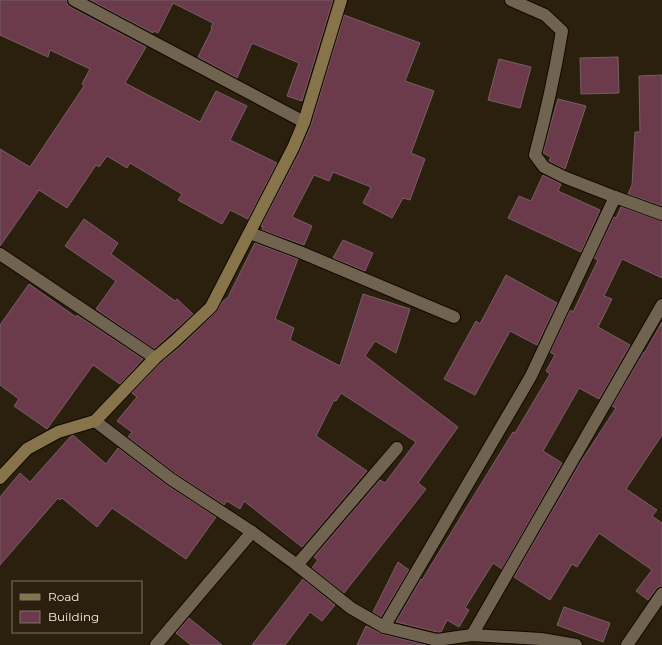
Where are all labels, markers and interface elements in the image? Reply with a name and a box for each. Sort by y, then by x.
legend [12,581,142,633]
text: Road [48,589,79,604]
text: Building [48,609,99,624]

